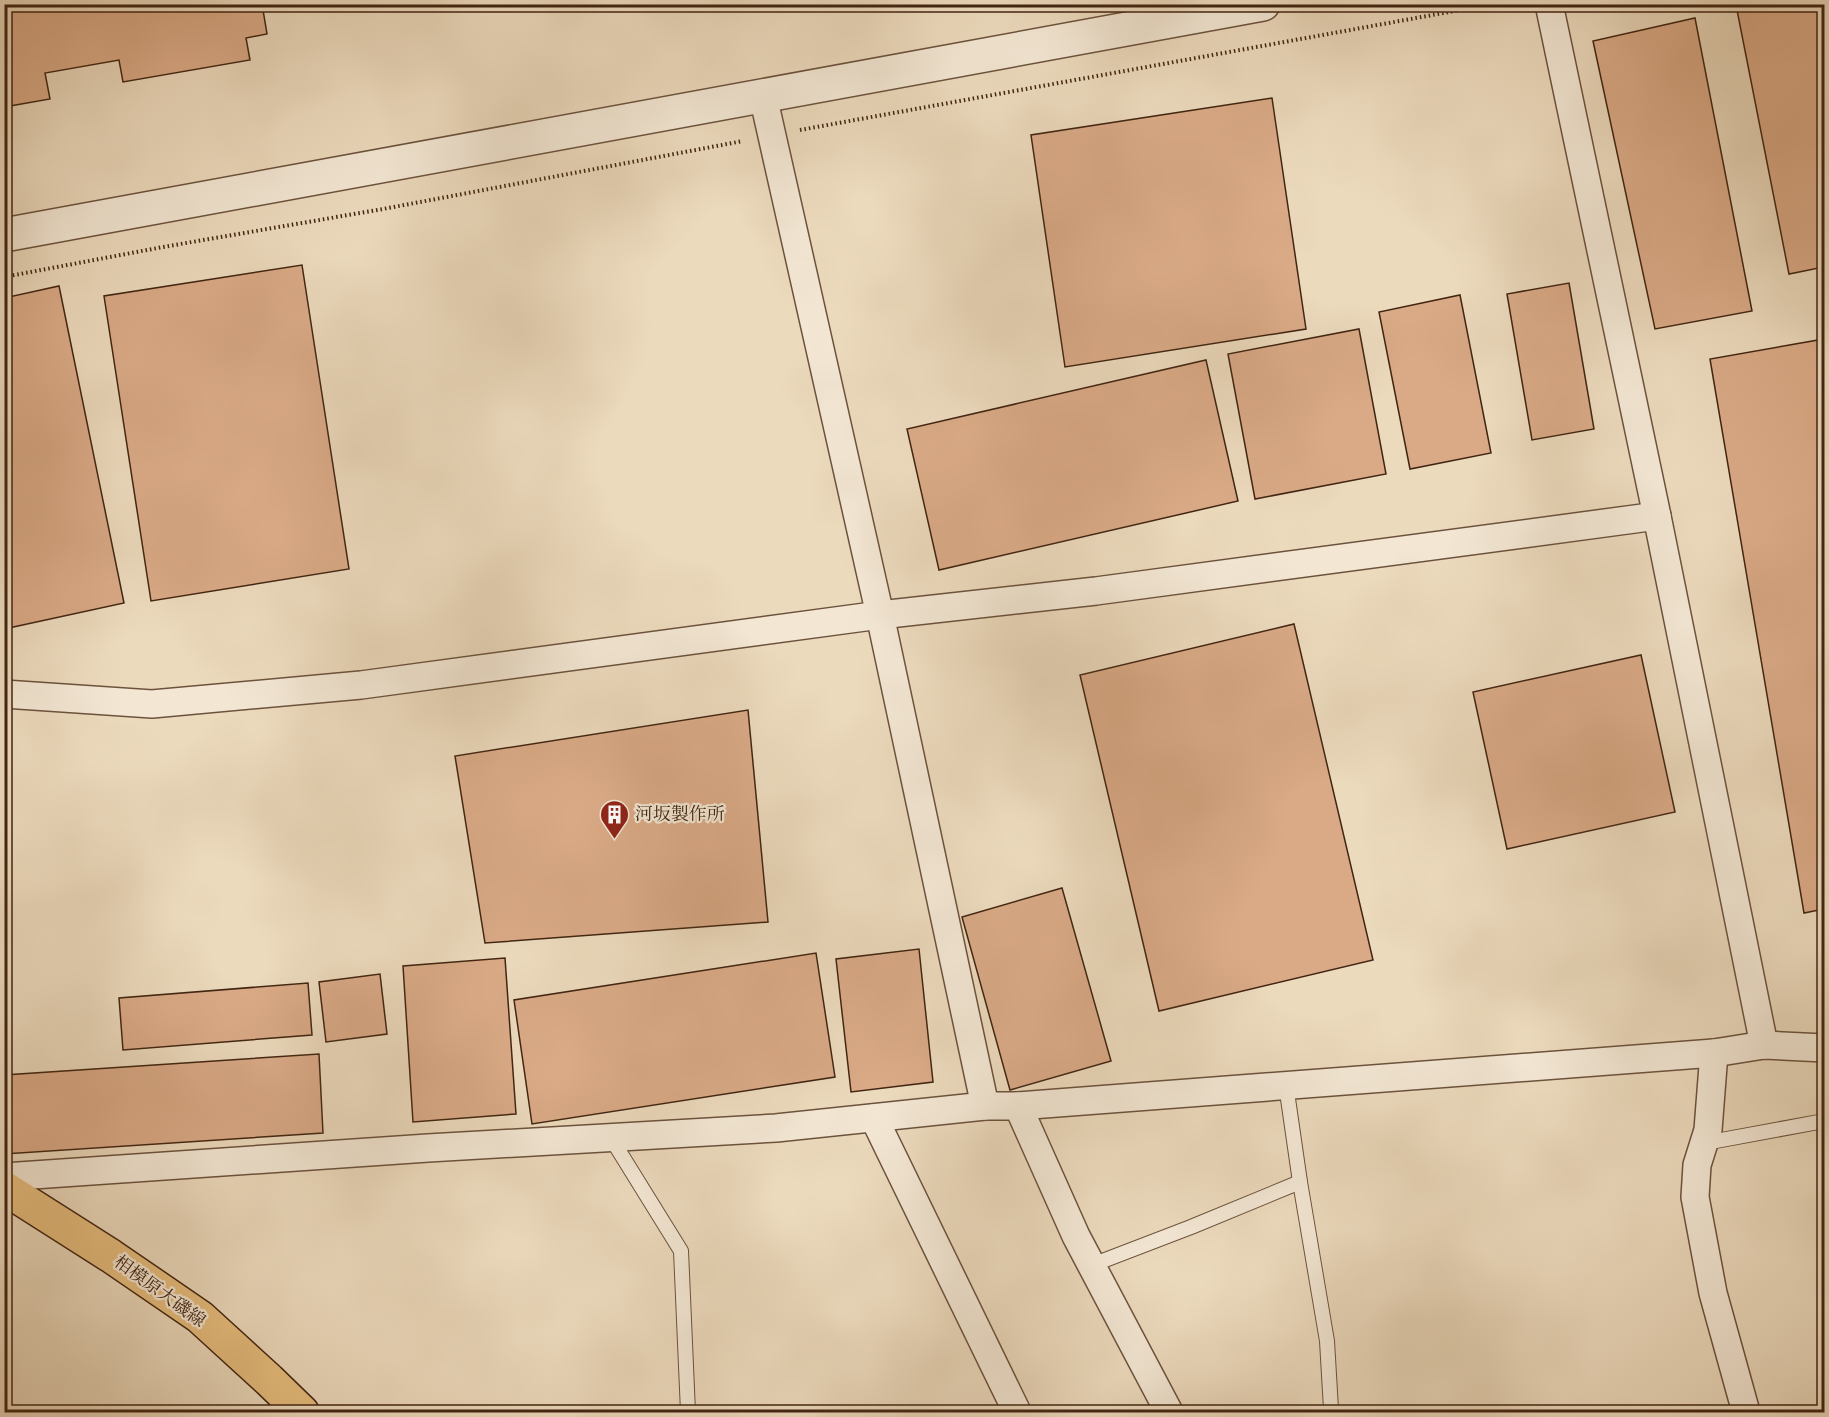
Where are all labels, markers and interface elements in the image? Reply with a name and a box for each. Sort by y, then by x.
building icon: 河坂製作所 [598,798,630,840]
place label: 河坂製作所 [635,802,725,826]
street label: 相模原大磯線 [109,1250,211,1332]

